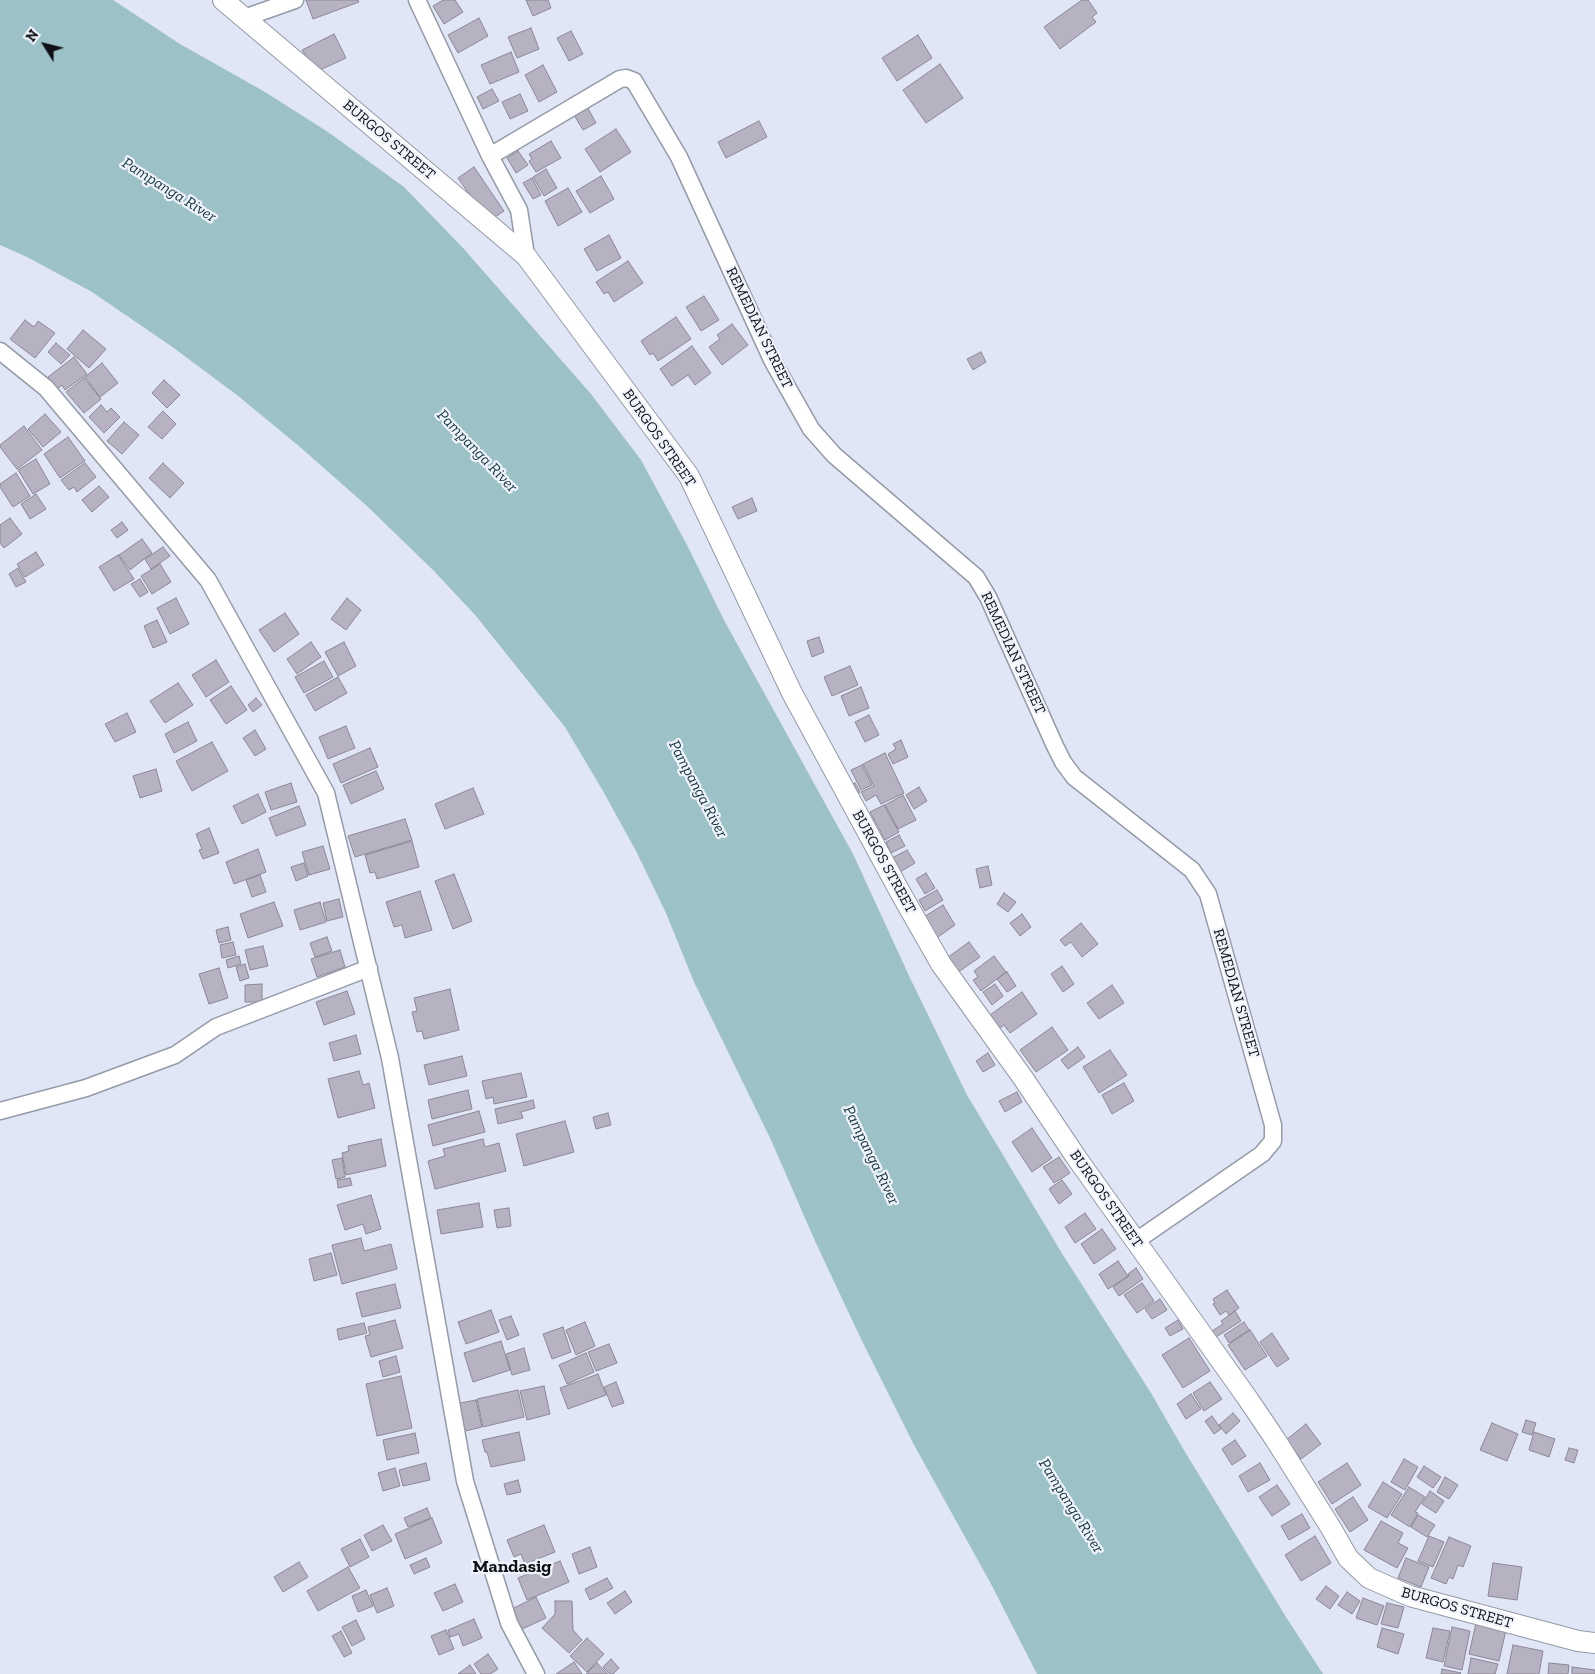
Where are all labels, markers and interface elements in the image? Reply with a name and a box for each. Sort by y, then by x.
north arrow [20,20,70,70]
text: N [22,27,42,45]
street label: BURGOS STREET [339,96,439,184]
water label: Pampanga River [118,153,220,227]
street label: REMEDIAN STREET [722,264,796,392]
street label: BURGOS STREET [619,386,699,490]
water label: Pampanga River [433,406,521,496]
street label: REMEDIAN STREET [977,589,1049,717]
water label: Pampanga River [664,737,732,841]
street label: BURGOS STREET [848,807,920,917]
street label: REMEDIAN STREET [1209,927,1263,1059]
water label: Pampanga River [839,1102,903,1208]
street label: BURGOS STREET [1066,1147,1146,1251]
water label: Pampanga River [1034,1455,1108,1557]
district label: Mandasig [472,1556,552,1578]
street label: BURGOS STREET [1399,1583,1515,1633]

